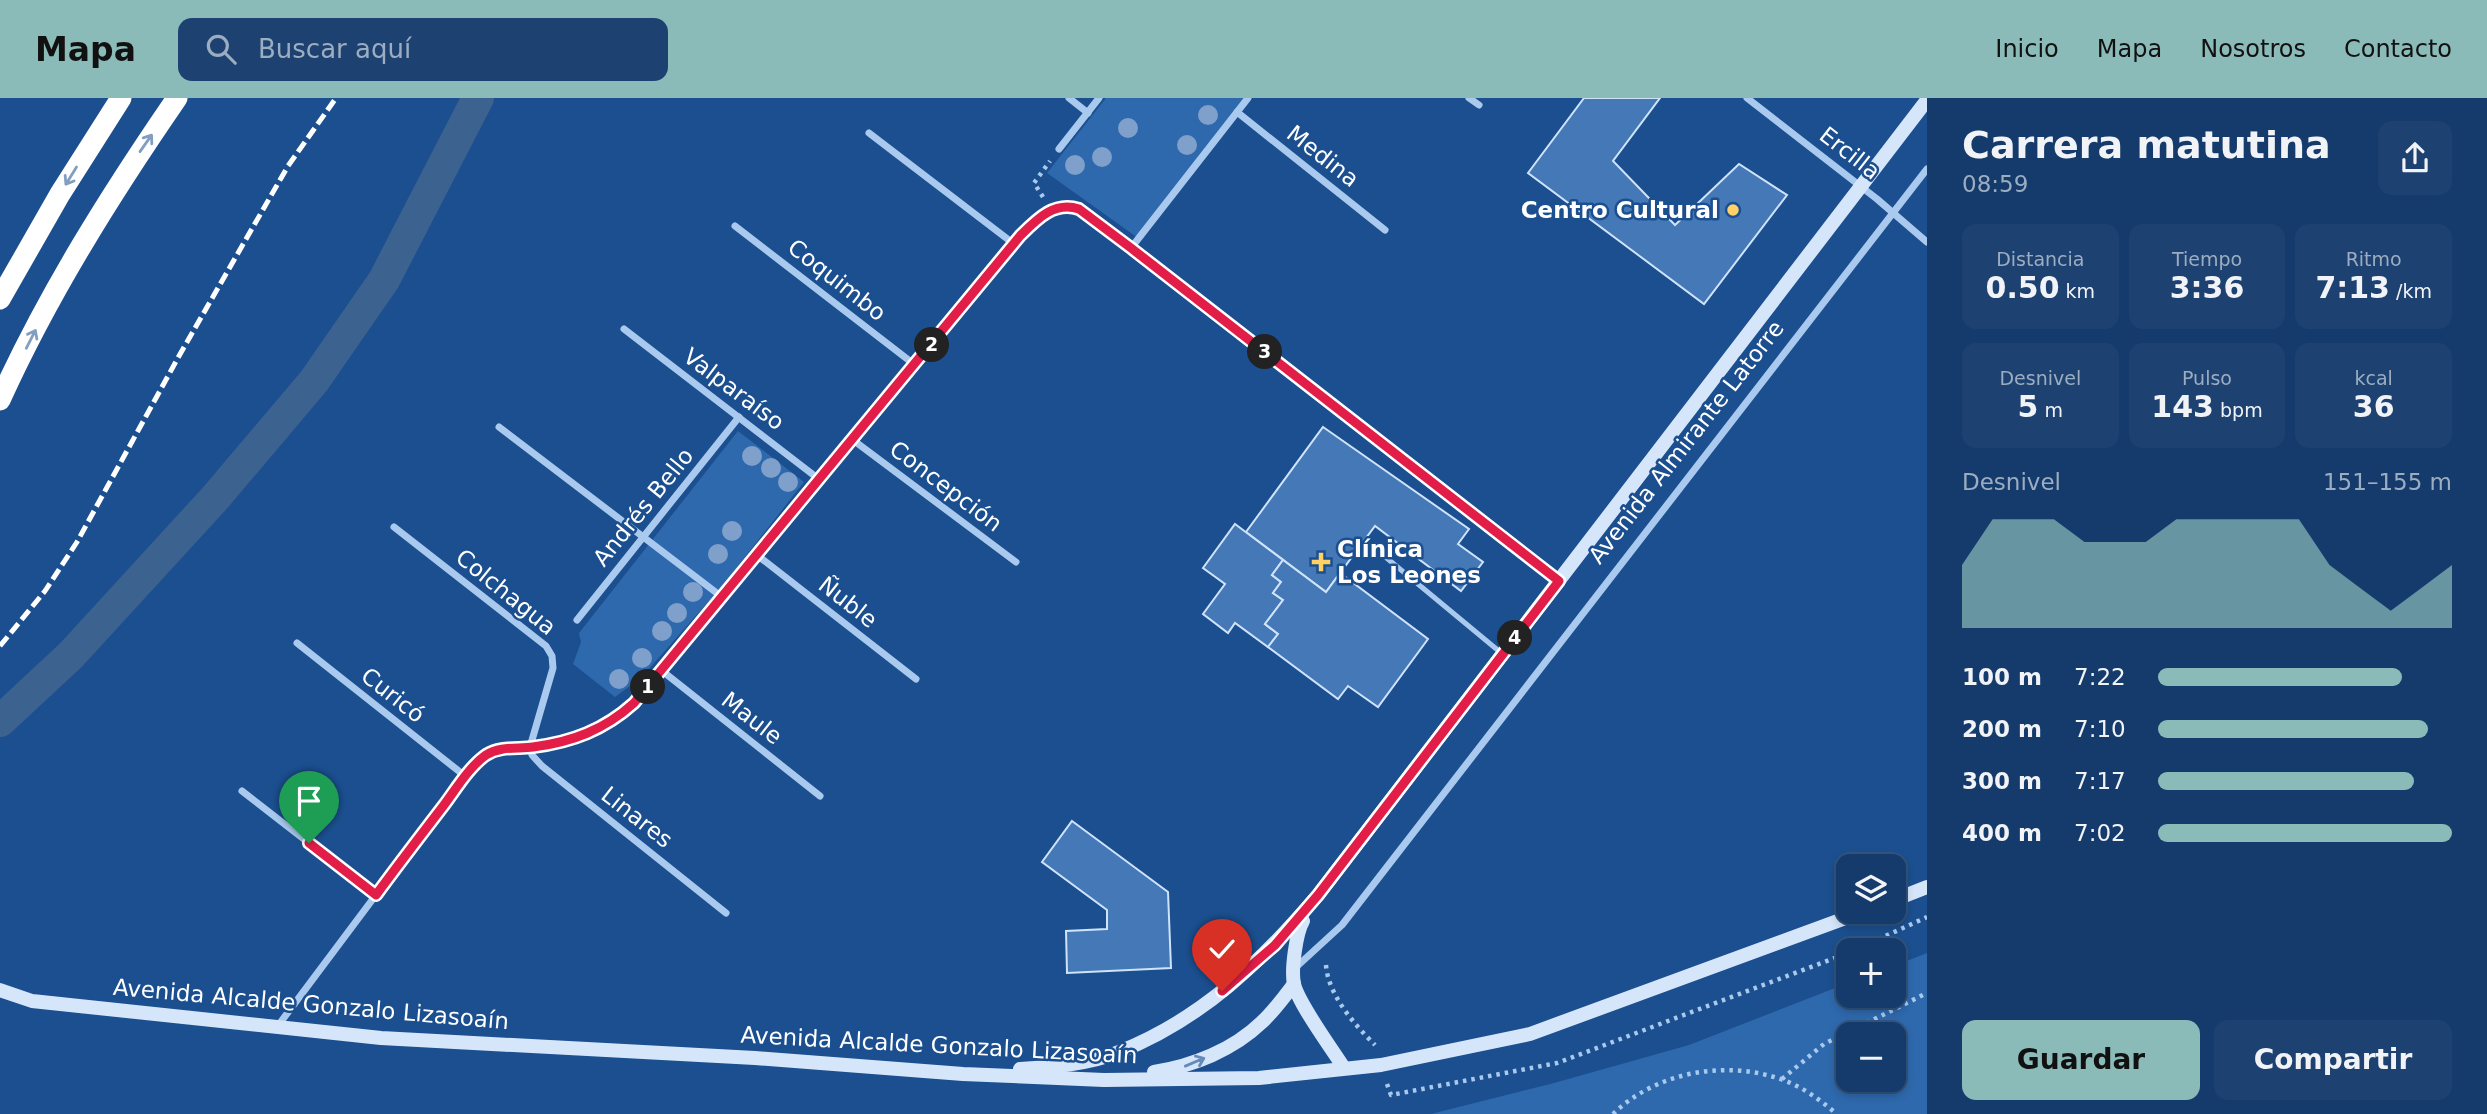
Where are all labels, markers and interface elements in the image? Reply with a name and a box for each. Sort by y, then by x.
search box [178,18,668,81]
text: Mapa [35,30,136,69]
icon: search [202,30,240,68]
text: Buscar aquí [258,34,411,64]
text: Inicio [1995,35,2059,63]
text: Mapa [2097,35,2162,63]
text: Nosotros [2200,35,2306,63]
text: Contacto [2344,35,2452,63]
street label: Medina [1282,120,1364,192]
street label: Ercilla [1815,121,1885,185]
button: share [2378,121,2452,195]
text: Carrera matutina [1962,123,2331,167]
one-way arrow [139,134,153,154]
one-way arrow [63,165,77,185]
text: 08:59 [1962,171,2028,197]
place label: Centro Cultural [1521,197,1719,223]
marker: Centro Cultural [1725,202,1741,218]
street label: Coquimbo [783,234,891,326]
text: Distancia [1996,248,2084,270]
text: Tiempo [2172,248,2242,270]
text: Ritmo [2346,248,2402,270]
text: 0.50 [1986,270,2060,305]
text: 3:36 [2170,270,2244,305]
text: 7:13 [2315,270,2390,305]
text: km [2060,280,2095,302]
text: /km [2390,280,2432,302]
street label: Avenida Almirante Latorre [1583,315,1789,569]
pin: 2 [914,328,950,362]
one-way arrow [24,330,38,350]
text: 2 [925,333,938,355]
pin: 3 [1248,334,1282,370]
text: 3 [1258,340,1271,362]
street label: Valparaíso [679,343,789,435]
text: Desnivel [1999,367,2081,389]
text: Pulso [2182,367,2232,389]
text: kcal [2354,367,2393,389]
text: 5 [2018,389,2038,424]
text: 143 [2151,389,2214,424]
text: 36 [2353,389,2395,424]
text: m [2038,399,2063,421]
text: bpm [2214,399,2263,421]
street label: Concepción [885,435,1007,537]
street label: Andrés Bello [588,443,698,571]
text: Desnivel [1962,469,2061,495]
text: 151–155 m [2323,469,2452,495]
place label: Clínica Los Leones [1337,536,1481,588]
street label: Colchagua [451,544,561,640]
marker: Clínica Los Leones [1311,552,1331,572]
street label: Ñuble [814,570,883,633]
pin: 4 [1498,620,1532,656]
text: 4 [1508,626,1521,648]
street label: Curicó [356,662,430,728]
text: 100 m [1962,664,2042,690]
text: 7:22 [2074,664,2126,690]
pin: 1 [630,670,666,704]
text: 1 [641,675,654,697]
street label: Maule [717,686,787,750]
text: 200 m [1962,716,2042,742]
text: 7:10 [2074,716,2126,742]
text: 300 m [1962,768,2042,794]
text: 7:17 [2074,768,2126,794]
pin [279,771,339,843]
street label: Linares [596,781,678,853]
icon: arrive [290,782,328,820]
text: 400 m [1962,820,2042,846]
text: 7:02 [2074,820,2126,846]
map controls [1836,854,1906,1092]
button: layers [1836,854,1906,924]
pin [1192,919,1252,991]
icon: check [1203,930,1241,968]
button: + [1836,938,1906,1008]
street label: Avenida Alcalde Gonzalo Lizasoaín [112,974,510,1034]
button: Guardar [1962,1020,2200,1100]
button: Compartir [2214,1020,2452,1100]
street label: Avenida Alcalde Gonzalo Lizasoaín [740,1022,1138,1068]
button: − [1836,1022,1906,1092]
one-way arrow [1184,1055,1205,1068]

